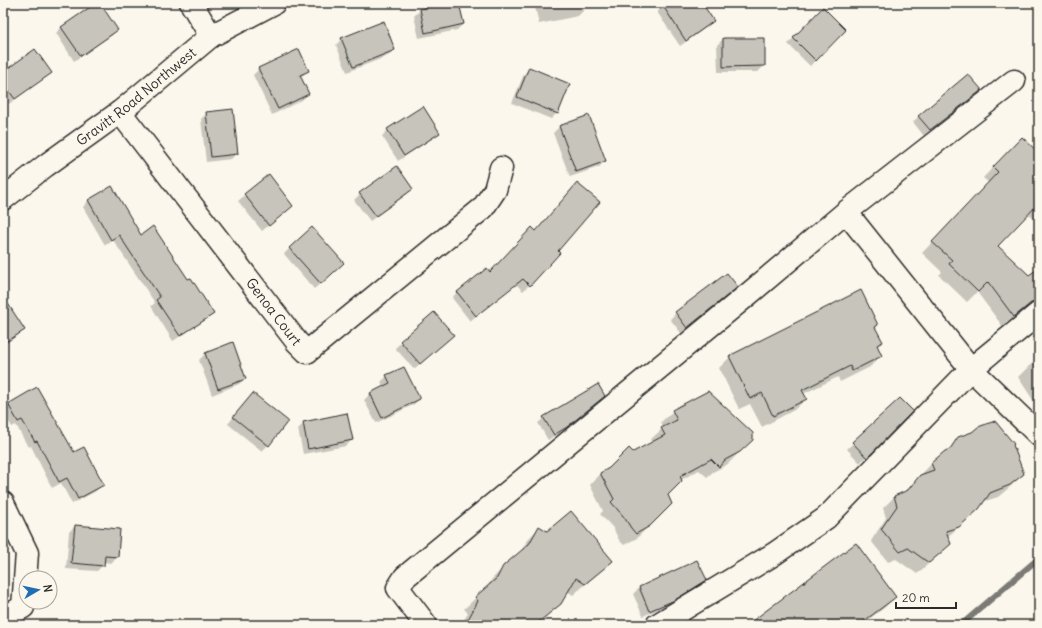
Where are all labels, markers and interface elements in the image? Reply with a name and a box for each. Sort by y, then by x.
street label: Gravitt Road Northwest [73,43,200,150]
street label: Genoa Court [242,274,306,349]
north arrow [18,570,58,610]
text: N [40,584,55,593]
scale bar [896,584,956,610]
text: 20 m [902,590,930,605]

